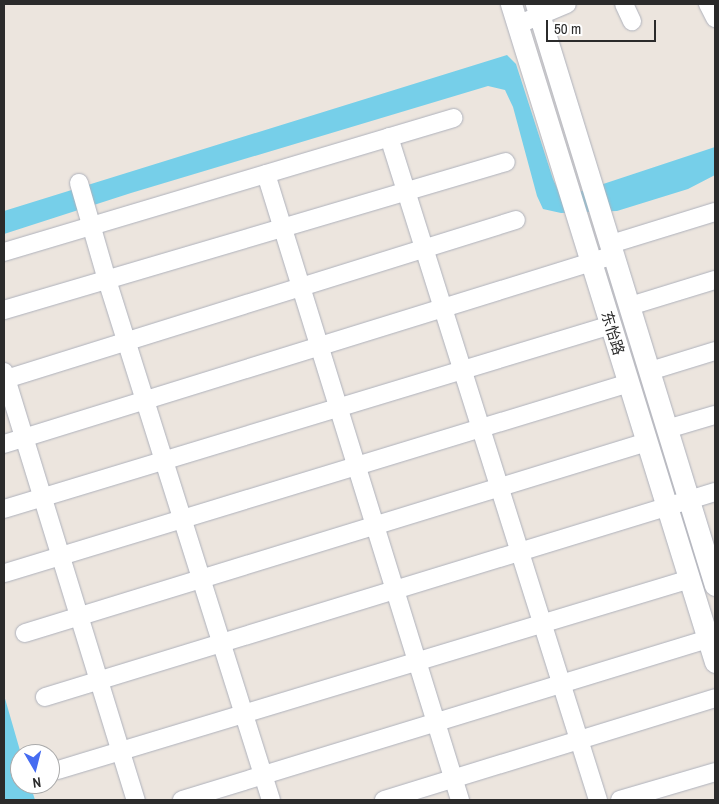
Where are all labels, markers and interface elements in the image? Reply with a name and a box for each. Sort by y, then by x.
scale bar [549,10,659,42]
text: 50 m [554,18,581,39]
street label: 东怡路 [598,309,628,357]
north arrow [10,744,60,794]
text: N [32,773,42,792]

